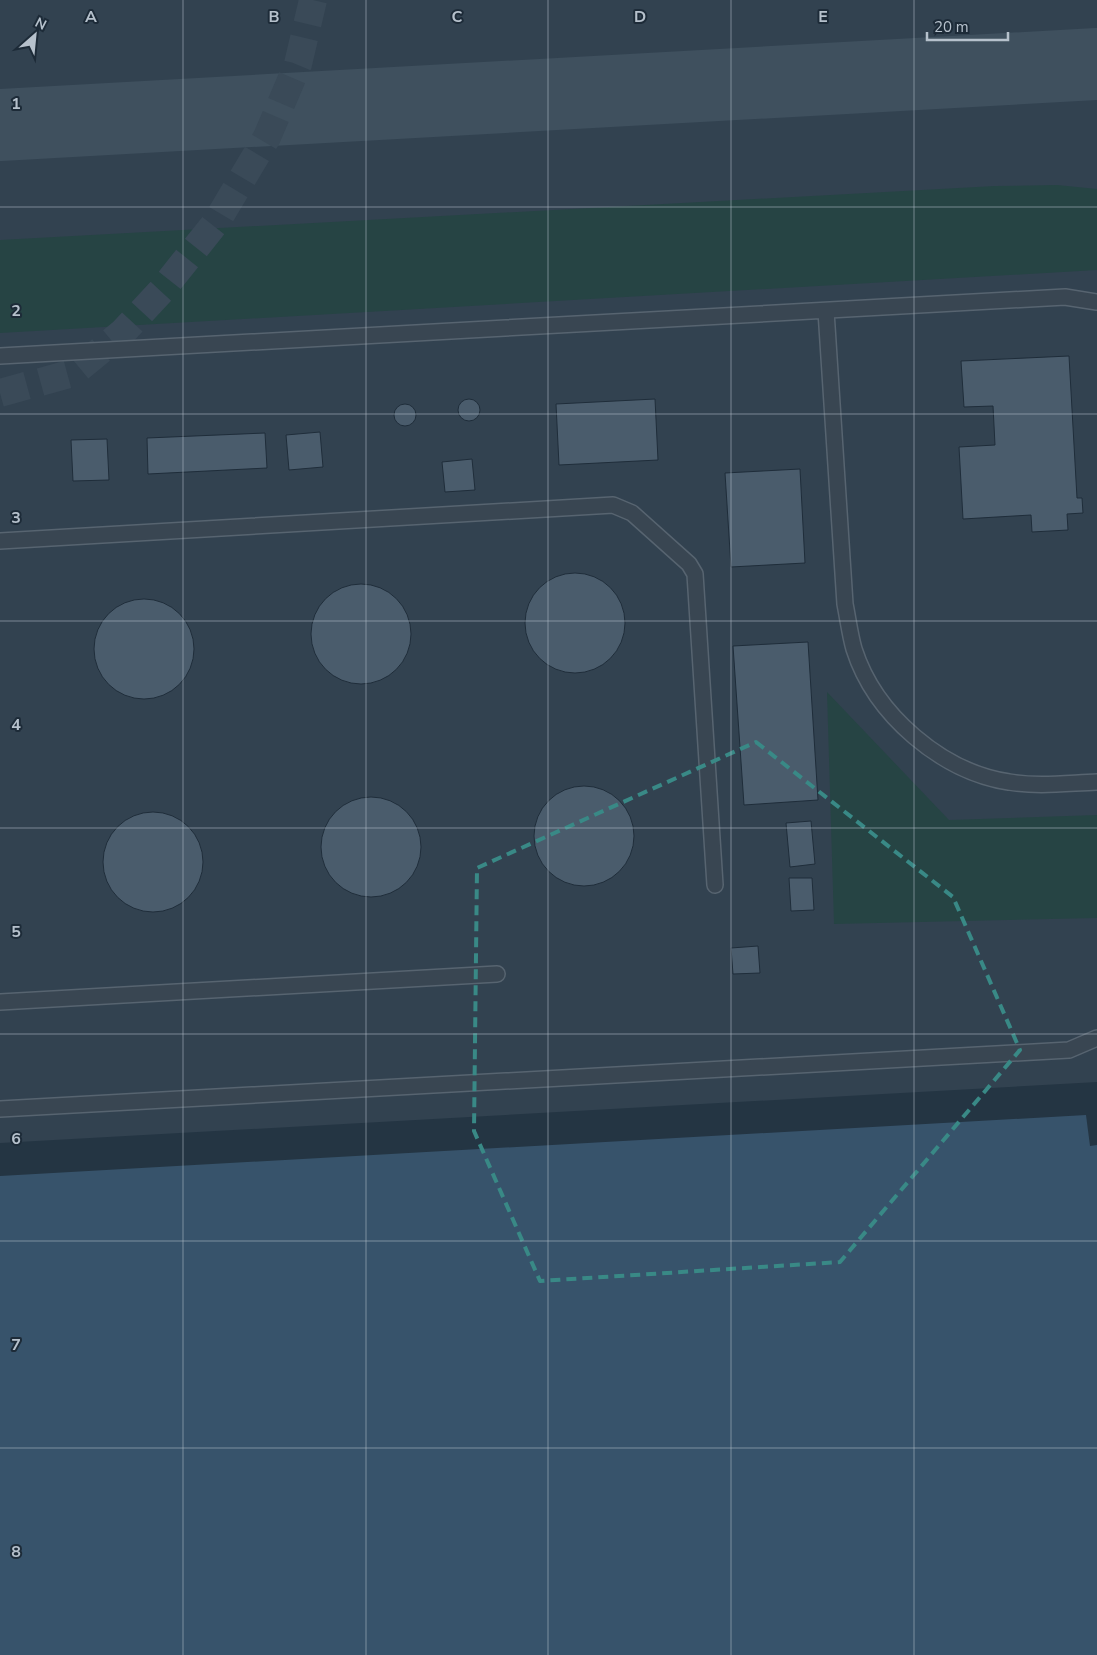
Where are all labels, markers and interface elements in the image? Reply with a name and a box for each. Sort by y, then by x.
text: A [85,6,97,28]
text: B [268,6,280,28]
text: C [452,6,463,28]
text: D [634,6,646,28]
text: E [818,6,828,28]
north arrow [10,10,60,60]
scale bar [927,10,1008,42]
text: N [32,13,50,35]
text: 20 m [934,17,969,37]
text: 1 [11,93,21,115]
text: 2 [11,300,21,322]
text: 3 [11,507,21,529]
text: 4 [11,714,21,736]
text: 5 [11,921,21,943]
text: 6 [11,1128,21,1150]
text: 7 [11,1334,21,1356]
text: 8 [11,1541,21,1563]

